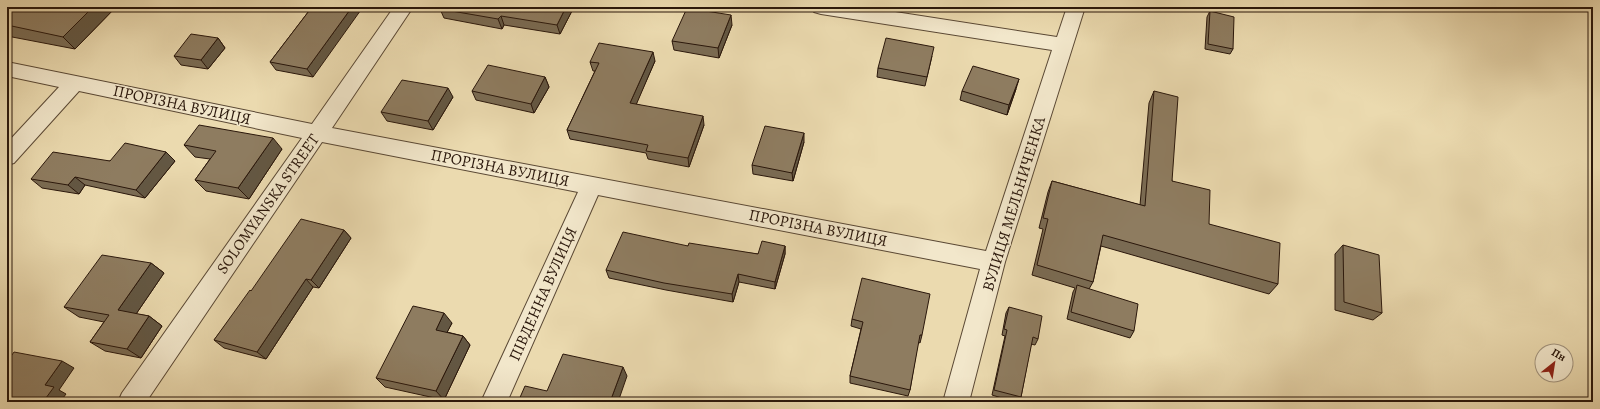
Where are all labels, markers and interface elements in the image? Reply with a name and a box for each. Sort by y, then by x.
street label: ПРОРІЗНА ВУЛИЦЯ [111,80,253,130]
street label: ВУЛИЦЯ МЕЛЬНИЧЕНКА [977,113,1051,294]
street label: SOLOMYANSKA STREET [211,129,325,278]
street label: ПРОРІЗНА ВУЛИЦЯ [429,144,571,192]
street label: ПРОРІЗНА ВУЛИЦЯ [747,204,889,252]
street label: ПІВДЕННА ВУЛИЦЯ [504,223,583,365]
north arrow [1534,343,1574,383]
text: Пн [1549,345,1569,365]

